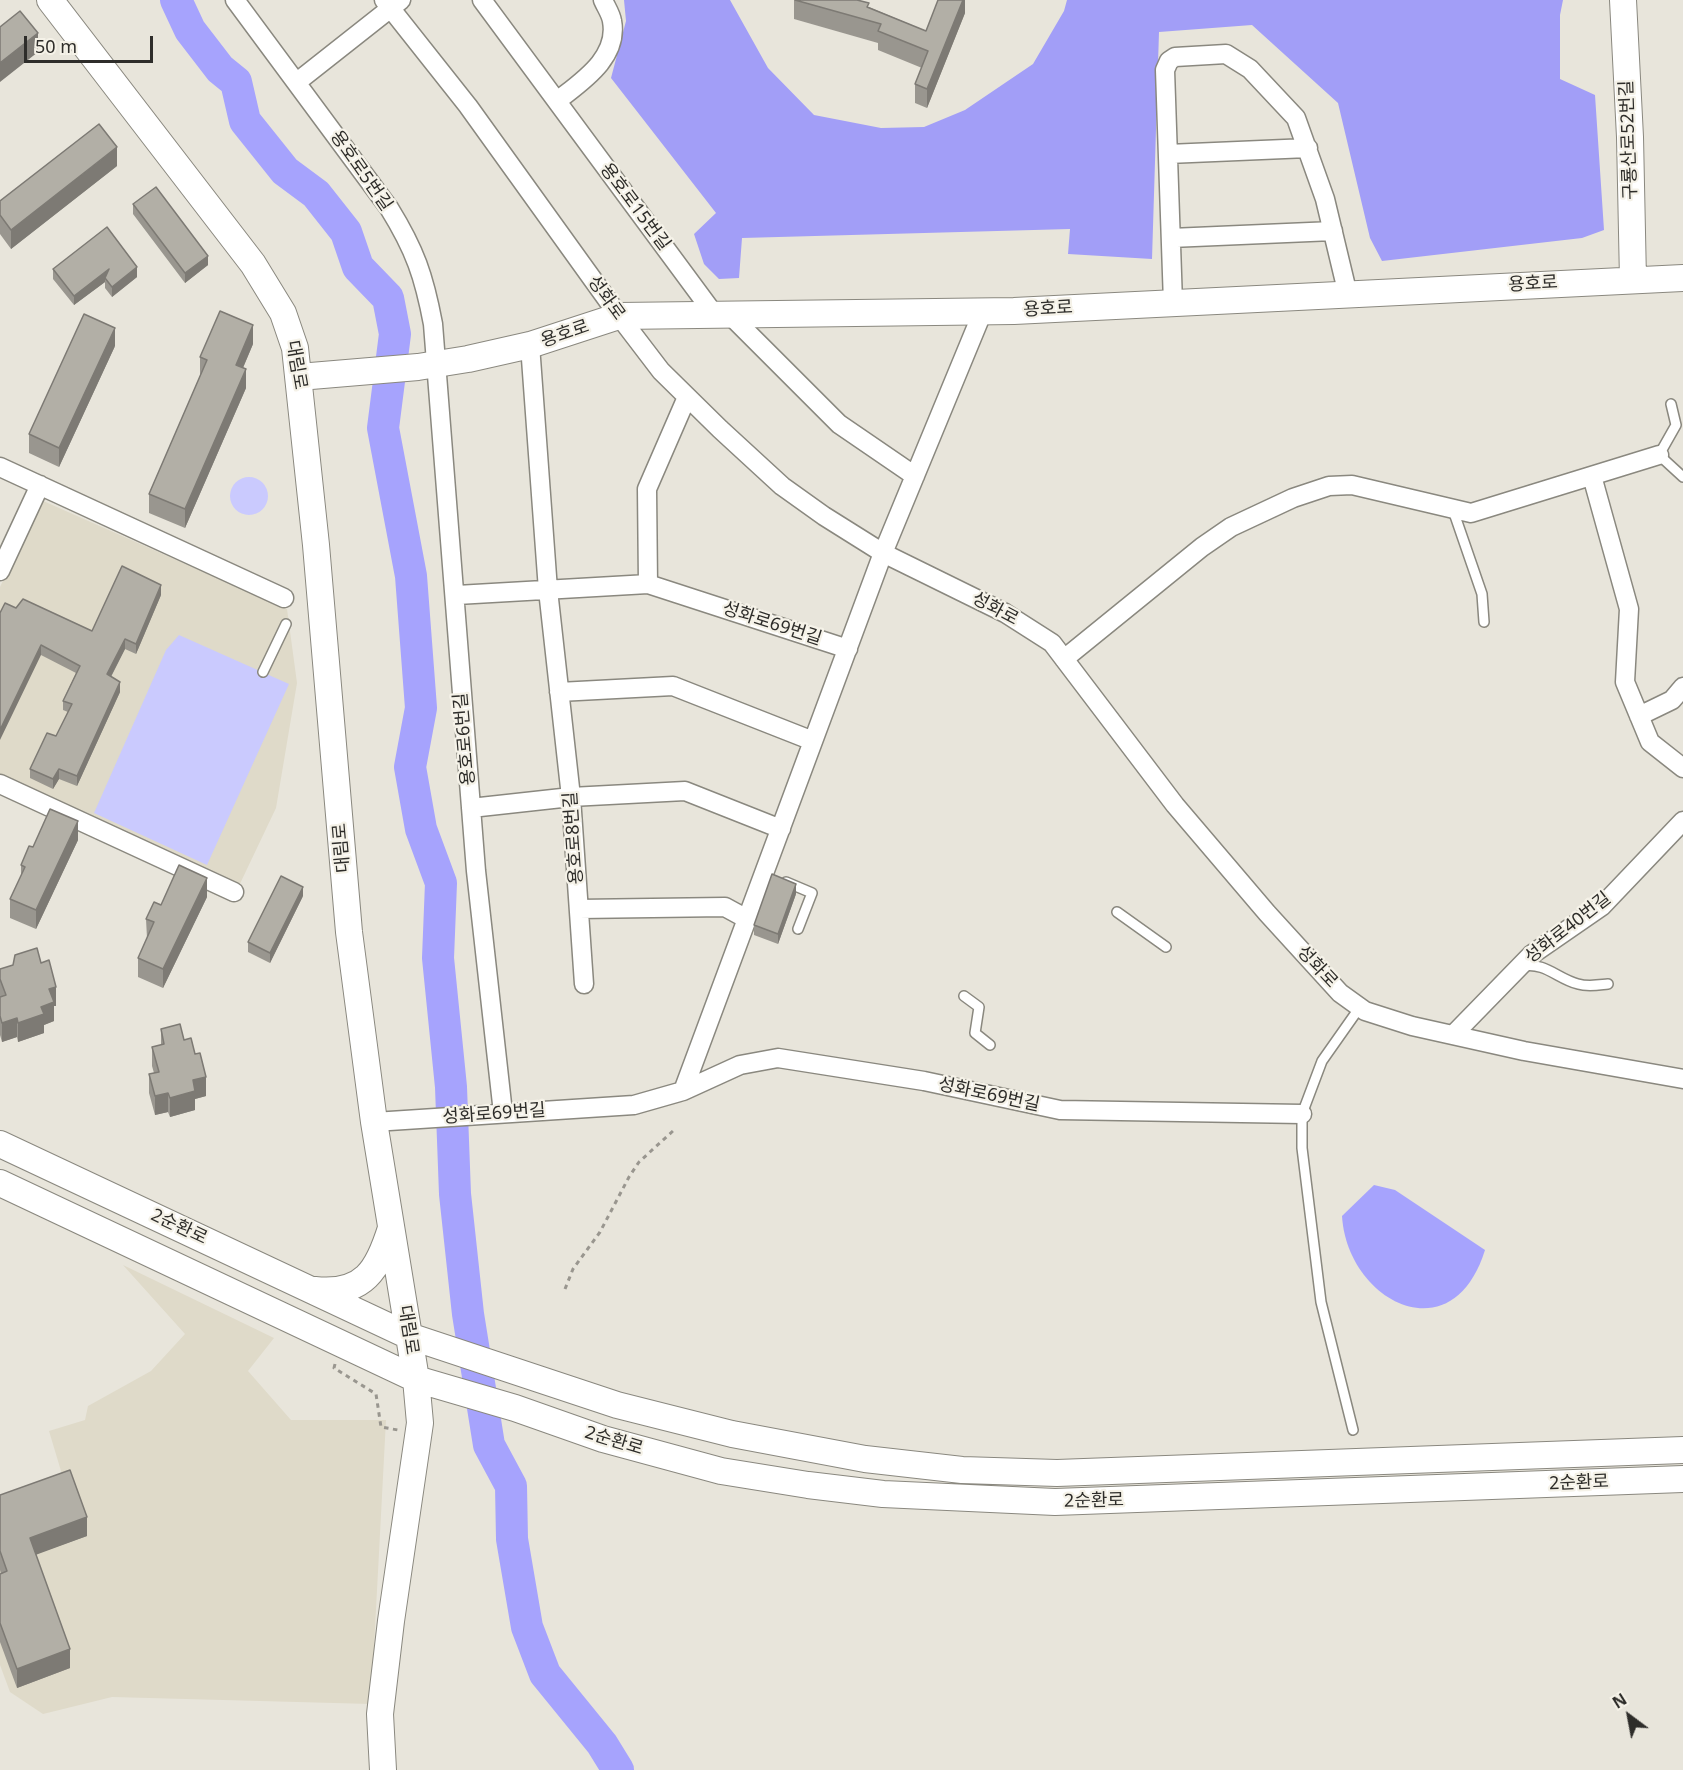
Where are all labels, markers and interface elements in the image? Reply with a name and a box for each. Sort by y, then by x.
scale bar [27,24,156,62]
text: 50 m [35,34,77,58]
street label: 구룡산로52번길 [1616,80,1642,200]
street label: 용호로5번길 [325,127,397,215]
street label: 용호로15번길 [595,159,675,255]
street label: 성화로 [583,272,629,324]
street label: 용호로 [1508,272,1558,296]
street label: 용호로 [1023,297,1073,321]
street label: 용호로 [538,316,592,352]
street label: 대림로 [281,339,311,391]
street label: 성화로 [968,588,1022,630]
street label: 성화로69번길 [719,598,825,650]
street label: 용호로6번길 [450,692,480,786]
street label: 용호로8번길 [560,791,588,885]
street label: 대림로 [329,822,355,874]
street label: 성화로40번길 [1521,888,1615,968]
street label: 성화로 [1292,941,1342,993]
street label: 성화로69번길 [936,1074,1042,1116]
street label: 성화로69번길 [442,1100,546,1128]
street label: 2순환로 [147,1205,211,1249]
street label: 대림로 [393,1304,423,1356]
street label: 2순환로 [582,1422,646,1460]
street label: 2순환로 [1549,1471,1609,1495]
street label: 2순환로 [1064,1490,1124,1512]
north arrow [1599,1686,1659,1746]
text: N [1608,1688,1631,1714]

